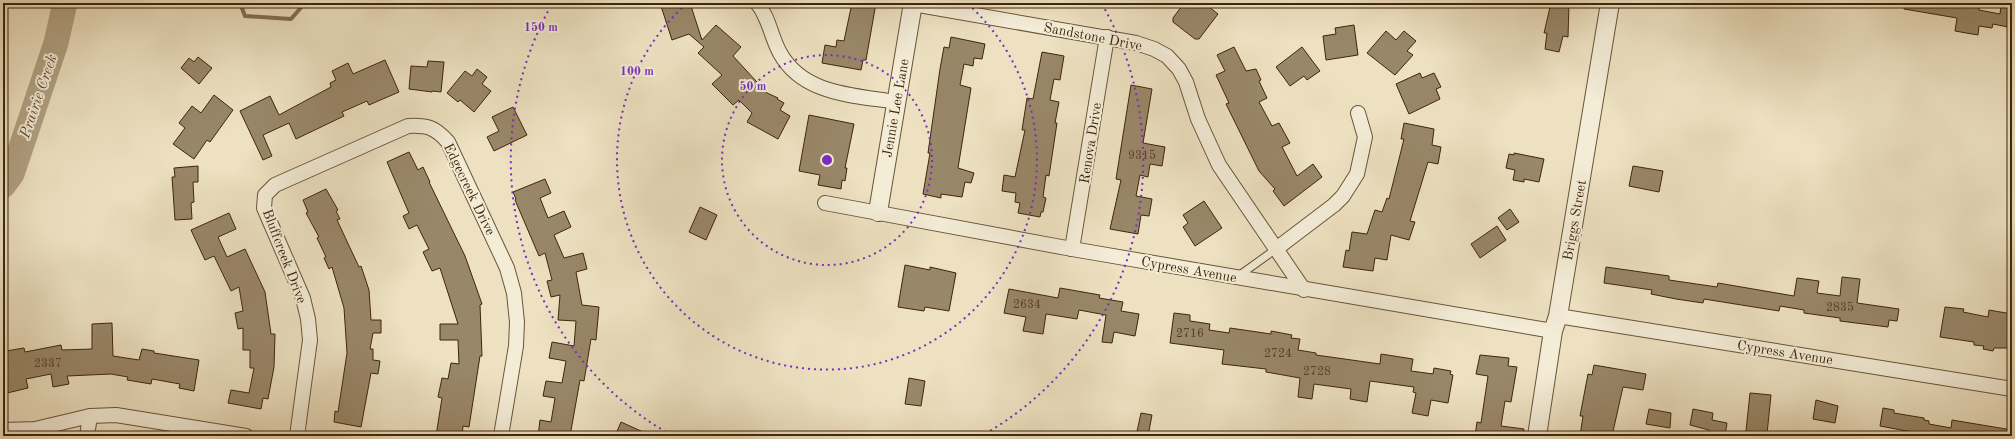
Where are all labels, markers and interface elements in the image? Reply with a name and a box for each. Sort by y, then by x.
text: 150 m [524,21,558,34]
street label: Sandstone Drive [1042,21,1143,53]
water label: Prairie Creek [18,53,61,141]
street label: Jennie Lee Lane [880,58,912,159]
text: 100 m [620,66,654,78]
text: 50 m [740,80,767,93]
street label: Renova Drive [1078,102,1104,185]
street label: Edgecreek Drive [441,141,497,238]
house number: 9315 [1128,149,1156,162]
centre of rings [820,153,834,167]
street label: Briggs Street [1561,179,1589,261]
street label: Bluffcreek Drive [260,207,308,305]
street label: Cypress Avenue [1140,255,1238,285]
house number: 2634 [1013,299,1041,311]
house number: 2835 [1826,301,1854,314]
house number: 2716 [1176,328,1204,340]
street label: Cypress Avenue [1736,339,1834,367]
house number: 2724 [1264,348,1292,360]
house number: 2337 [34,358,62,370]
house number: 2728 [1303,366,1331,378]

